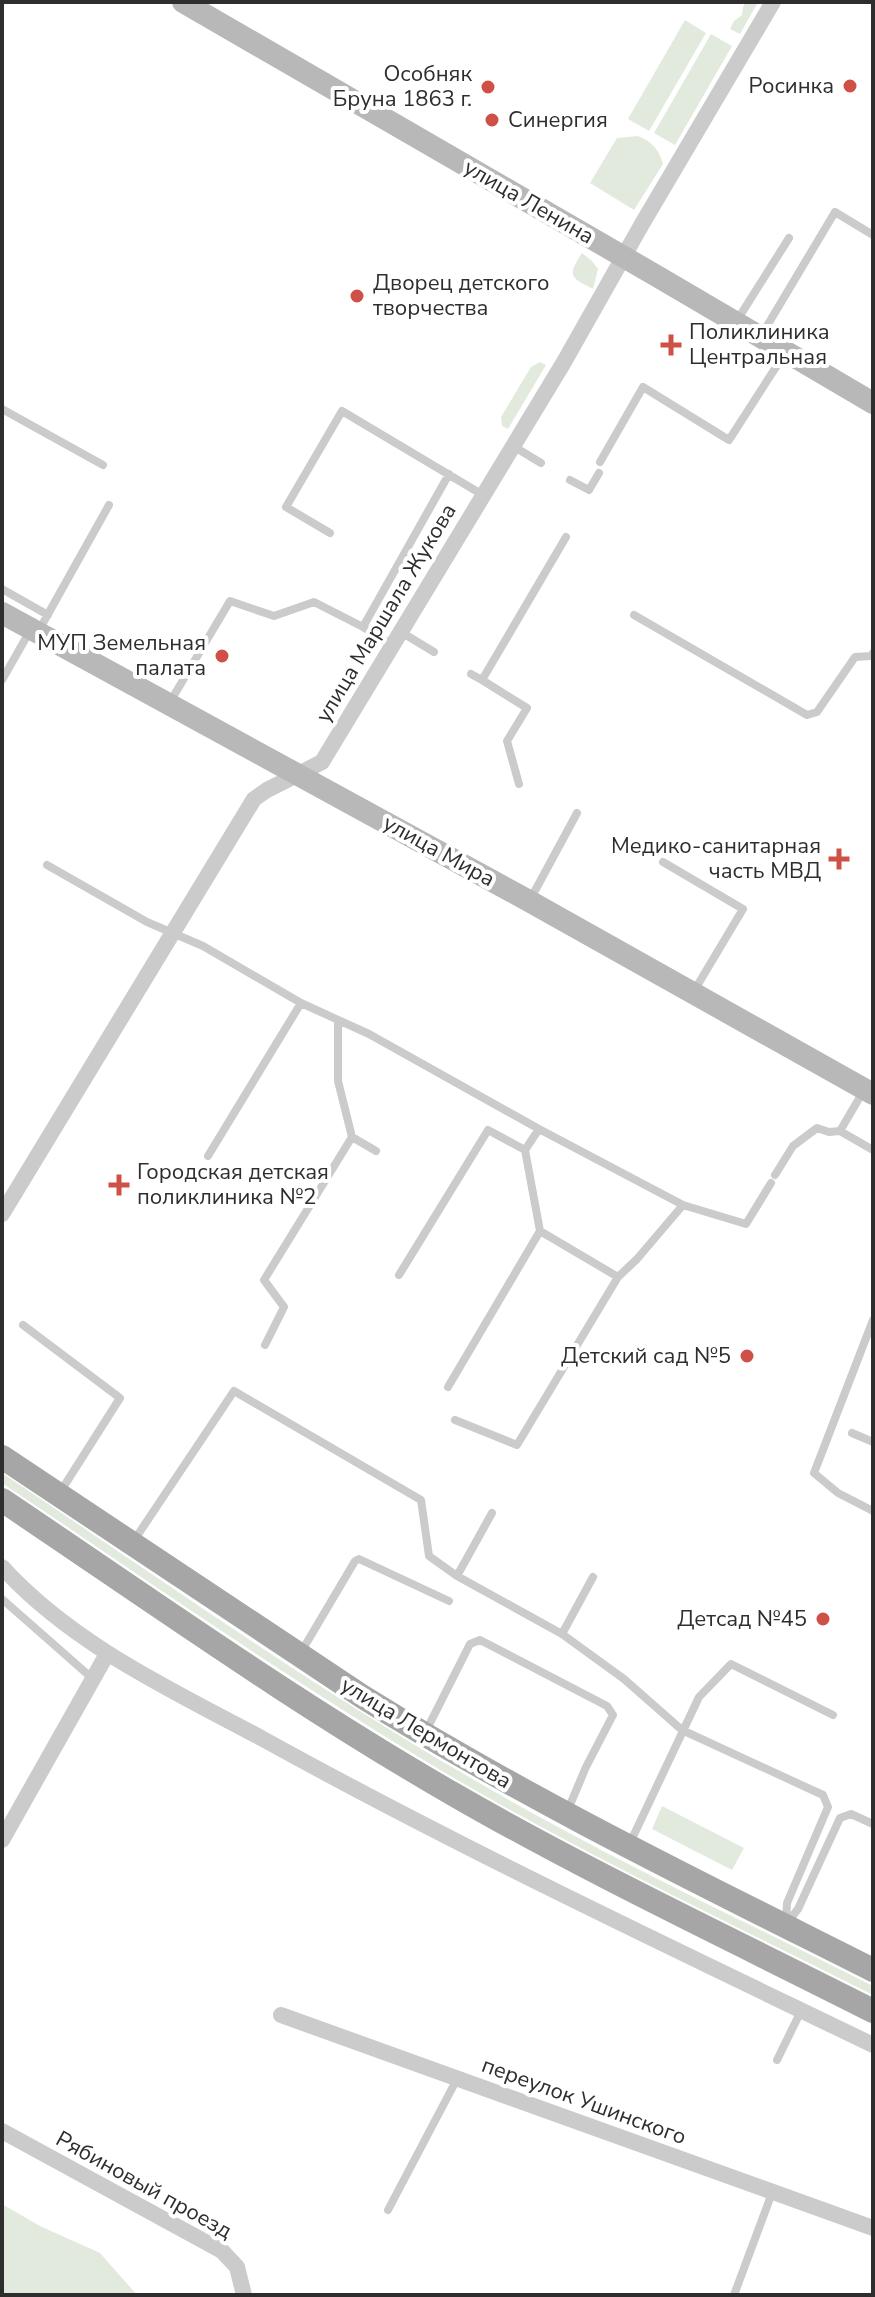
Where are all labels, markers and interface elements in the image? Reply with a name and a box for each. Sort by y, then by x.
place label: Особняк Бруна 1863 г. [333,59,472,114]
place label: Росинка [748,71,834,101]
marker: Росинка [841,77,859,95]
marker: Особняк Бруна 1863 г. [479,78,497,96]
place label: Синергия [508,105,608,135]
marker: Синергия [483,111,501,129]
street label: улица Ленина [458,153,600,251]
place label: Дворец детского творчества [373,268,550,323]
marker: Дворец детского творчества [348,287,366,305]
place label: Поликлиника Центральная [689,317,830,372]
marker: Поликлиника Центральная [660,334,682,356]
street label: улица Маршала Жукова [309,498,463,728]
place label: МУП Земельная палата [37,628,206,683]
marker: МУП Земельная палата [213,647,231,665]
street label: улица Мира [378,808,500,894]
place label: Медико-санитарная часть МВД [611,831,821,886]
marker: Медико-санитарная часть МВД [828,848,850,870]
place label: Городская детская поликлиника №2 [137,1157,329,1212]
marker: Городская детская поликлиника №2 [108,1174,130,1196]
place label: Детский сад №5 [561,1341,731,1371]
marker: Детский сад №5 [738,1347,756,1365]
place label: Детсад №45 [677,1604,807,1634]
marker: Детсад №45 [814,1610,832,1628]
street label: улица Лермонтова [335,1670,517,1796]
street label: переулок Ушинского [478,2050,690,2152]
street label: Рябиновый проезд [50,2124,238,2246]

